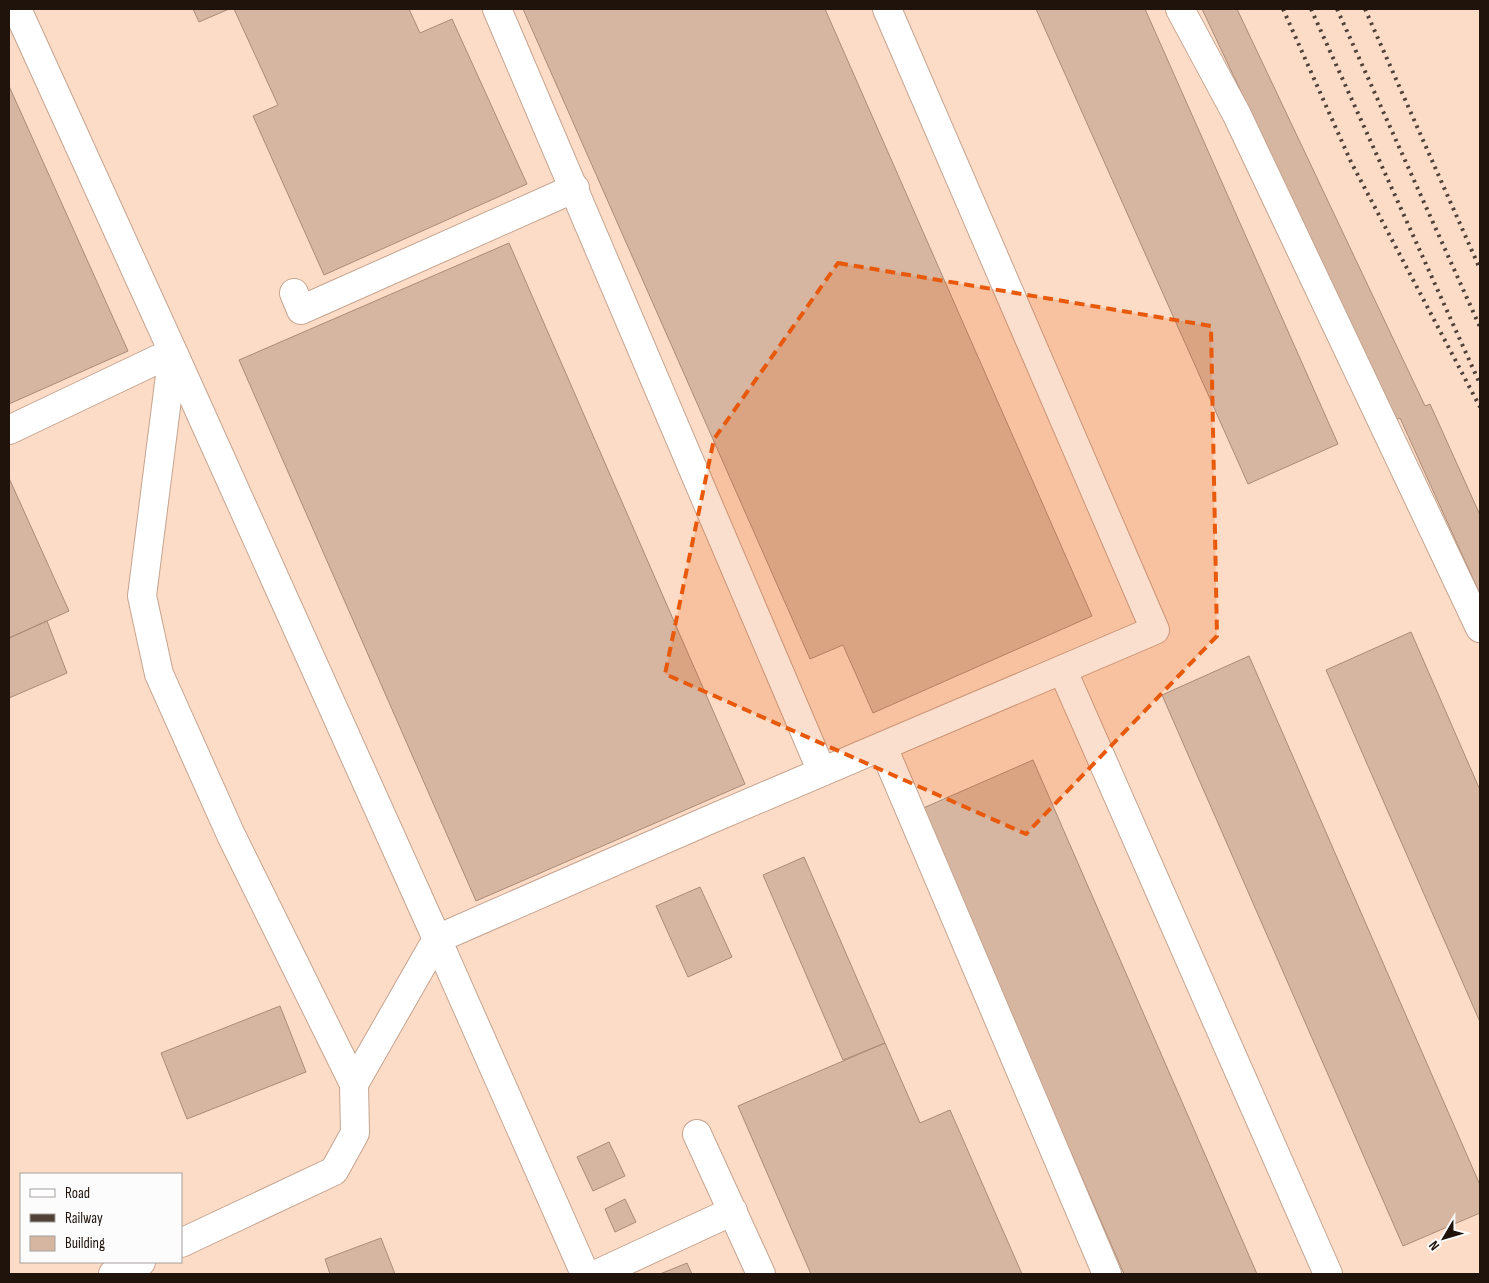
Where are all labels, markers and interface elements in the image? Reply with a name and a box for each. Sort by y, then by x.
legend [20,1173,182,1263]
text: Road [65,1184,90,1203]
text: Railway [65,1209,103,1228]
north arrow [1419,1213,1469,1263]
text: Building [65,1234,105,1253]
text: N [1425,1238,1443,1254]

